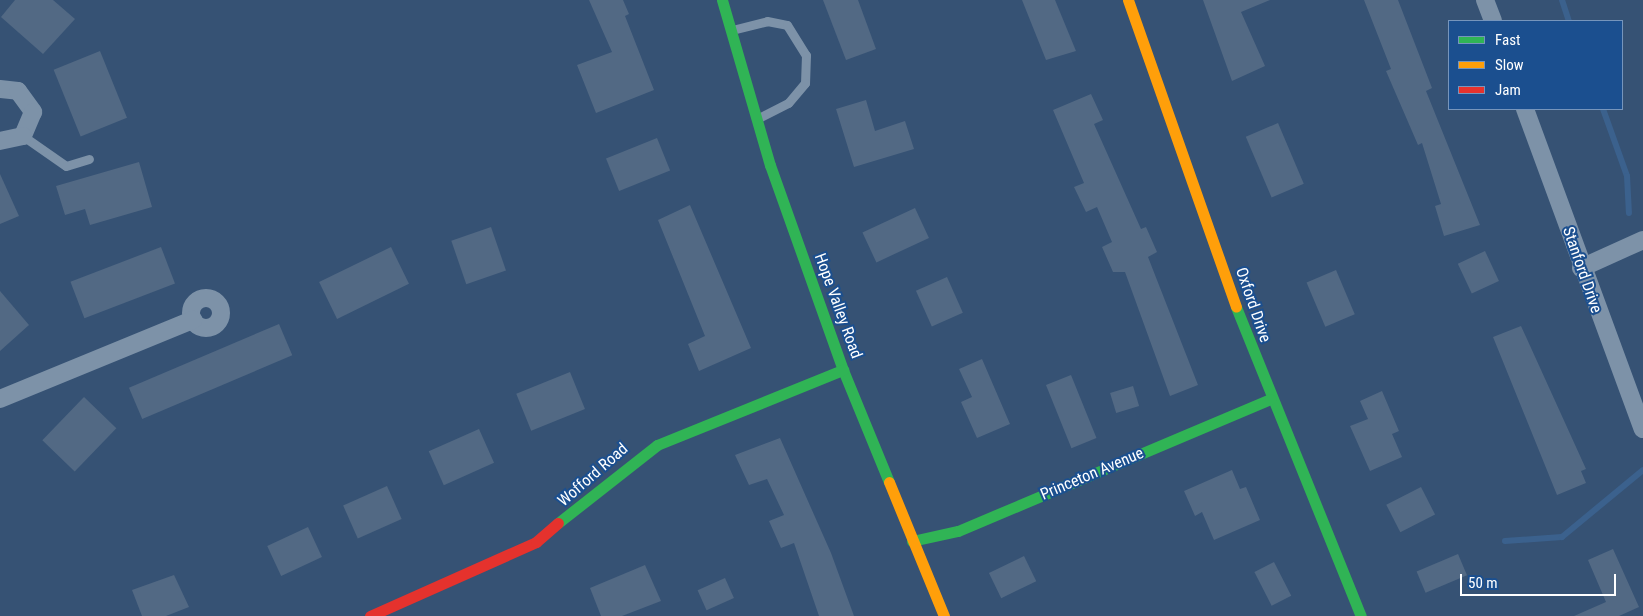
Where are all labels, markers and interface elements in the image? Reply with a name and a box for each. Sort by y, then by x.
legend [1448,20,1623,110]
text: Fast [1495,31,1520,49]
text: Slow [1495,56,1524,74]
text: Jam [1495,81,1521,99]
street label: Stanford Drive [1558,224,1606,316]
street label: Hope Valley Road [810,251,866,361]
street label: Oxford Drive [1231,265,1275,345]
street label: Wofford Road [554,439,632,511]
street label: Princeton Avenue [1038,444,1146,504]
scale bar [1463,564,1619,596]
text: 50 m [1468,574,1498,592]

